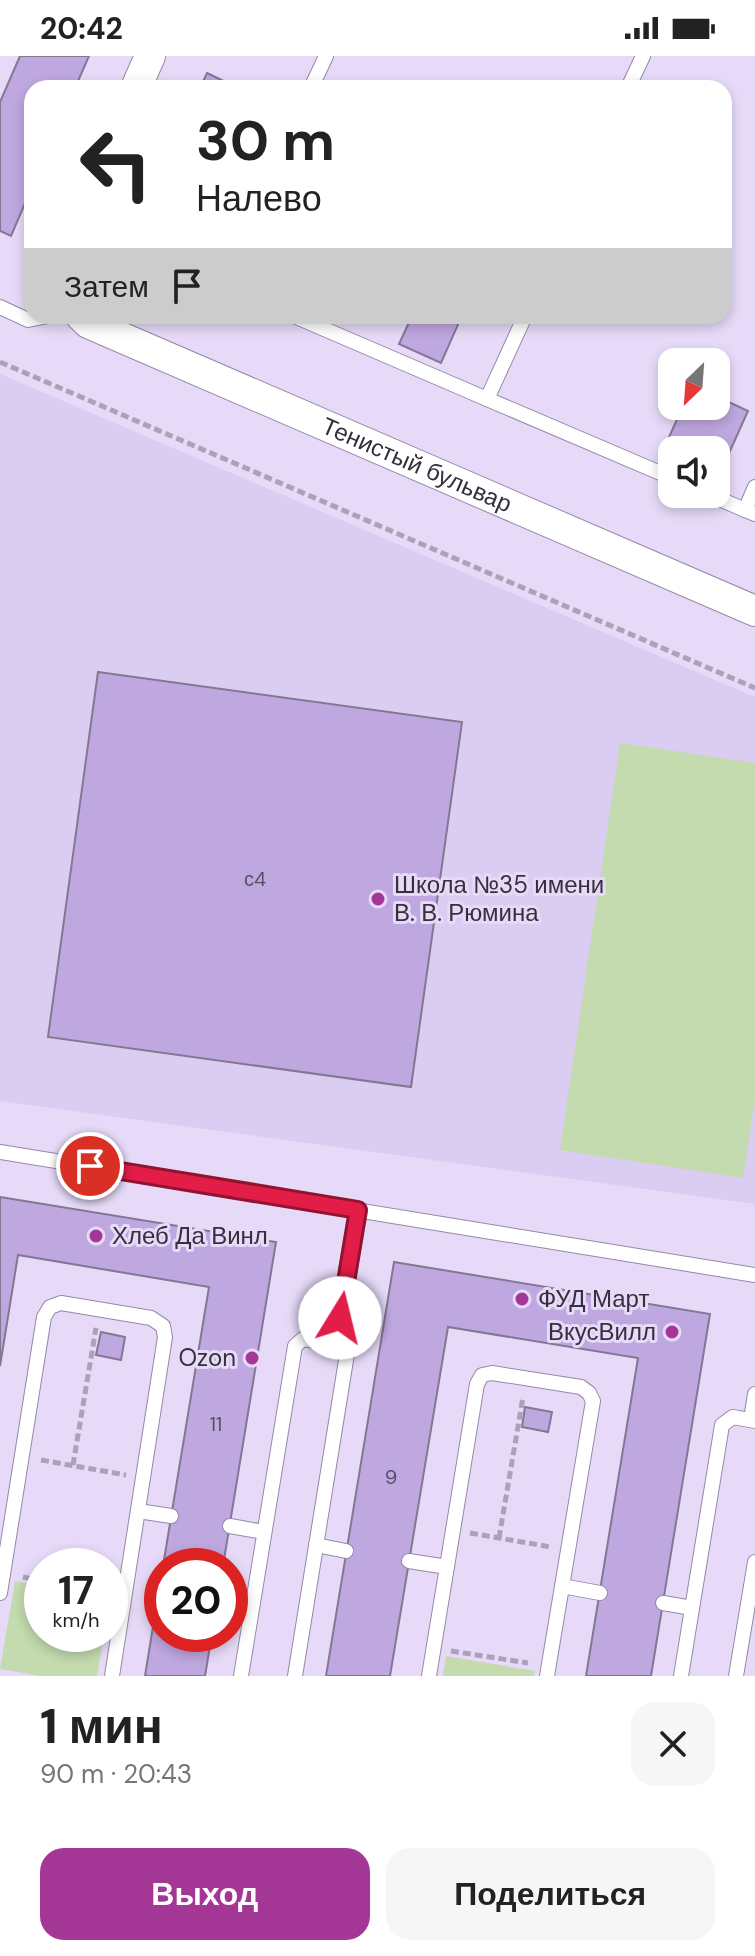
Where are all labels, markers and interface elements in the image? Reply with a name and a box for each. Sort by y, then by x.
text: 20:42 [40,9,123,48]
text: 30 m [196,104,335,177]
icon: left [64,112,168,216]
text: Налево [196,175,322,222]
icon: arrive [165,264,209,308]
text: Затем [64,267,149,306]
north arrow [658,348,730,420]
map controls [658,348,730,508]
street label: Тенистый бульвар [317,410,517,519]
button: sound [658,436,730,508]
house number: с4 [244,866,266,892]
place label: Школа №35 имени В. В. Рюмина [394,869,604,928]
marker: Школа №35 имени В. В. Рюмина [369,890,387,908]
pin [56,1132,124,1200]
icon: arrive [68,1144,112,1188]
place label: Хлеб Да Винл [112,1220,268,1251]
marker: Хлеб Да Винл [87,1227,105,1245]
position arrow [298,1276,382,1360]
place label: ФУД Март [538,1283,649,1314]
marker: ФУД Март [513,1290,531,1308]
place label: ВкусВилл [548,1316,656,1347]
marker: ВкусВилл [663,1323,681,1341]
place label: Ozon [178,1342,236,1373]
marker: Ozon [243,1349,261,1367]
house number: 11 [210,1411,222,1437]
house number: 9 [385,1464,397,1490]
speed limit sign: 20 [144,1548,248,1652]
text: 17 [58,1564,94,1616]
text: km/h [52,1607,100,1633]
text: 1 мин [40,1695,163,1758]
button: close [631,1702,715,1786]
text: 90 m · 20:43 [40,1757,192,1791]
button: Выход [40,1848,370,1940]
button: Поделиться [386,1848,715,1940]

